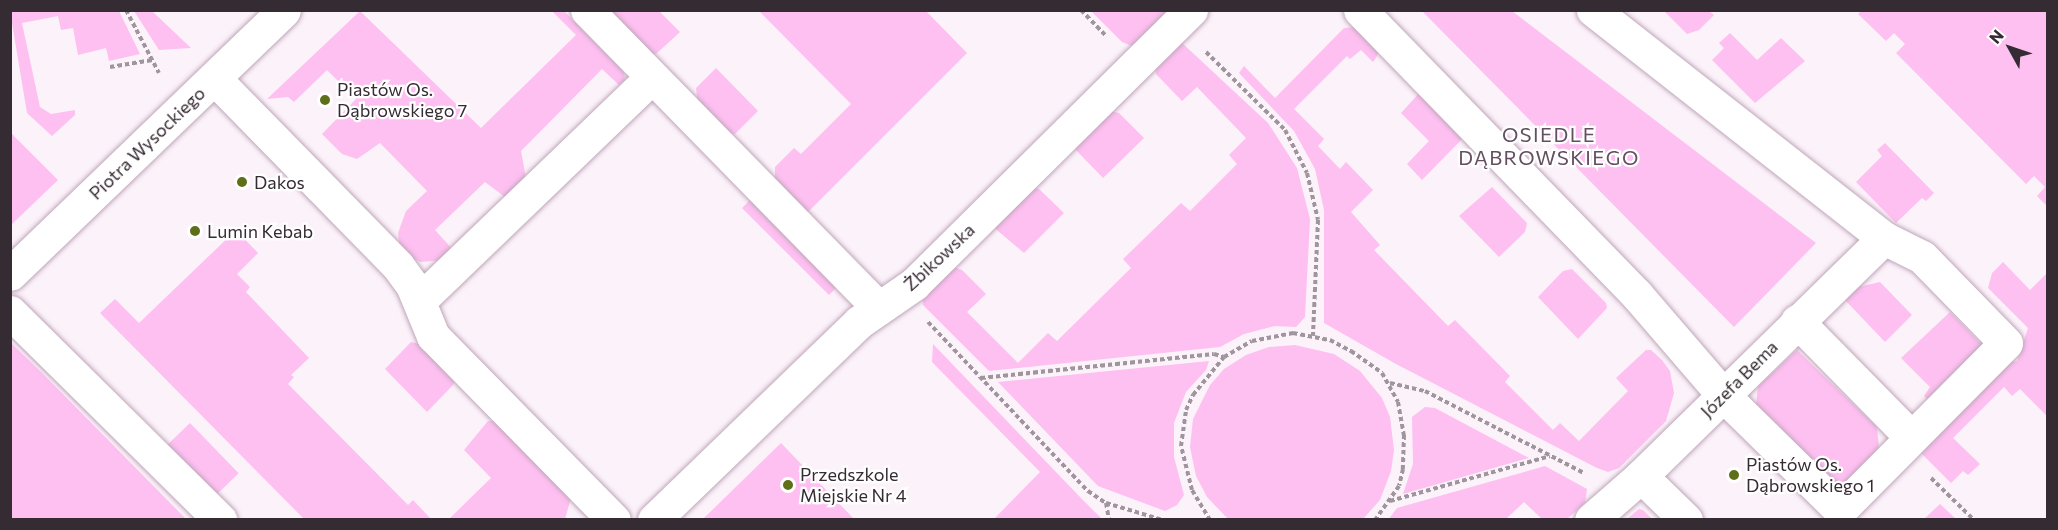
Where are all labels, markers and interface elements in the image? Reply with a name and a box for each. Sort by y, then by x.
north arrow [1980,18,2040,78]
text: N [1985,25,2007,47]
place label: Piastów Os. Dąbrowskiego 7 [337,79,467,122]
street label: Piotra Wysockiego [85,82,209,204]
marker: Piastów Os. Dąbrowskiego 7 [318,93,332,107]
district label: OSIEDLE DĄBROWSKIEGO [1458,123,1640,170]
place label: Dakos [254,171,305,193]
marker: Dakos [235,175,249,189]
street label: Żbikowska [899,219,979,295]
place label: Lumin Kebab [207,220,313,242]
marker: Lumin Kebab [188,224,202,238]
street label: Józefa Bema [1696,336,1782,422]
place label: Piastów Os. Dąbrowskiego 1 [1746,454,1875,496]
place label: Przedszkole Miejskie Nr 4 [800,464,906,506]
marker: Piastów Os. Dąbrowskiego 1 [1727,468,1741,482]
marker: Przedszkole Miejskie Nr 4 [781,478,795,492]

